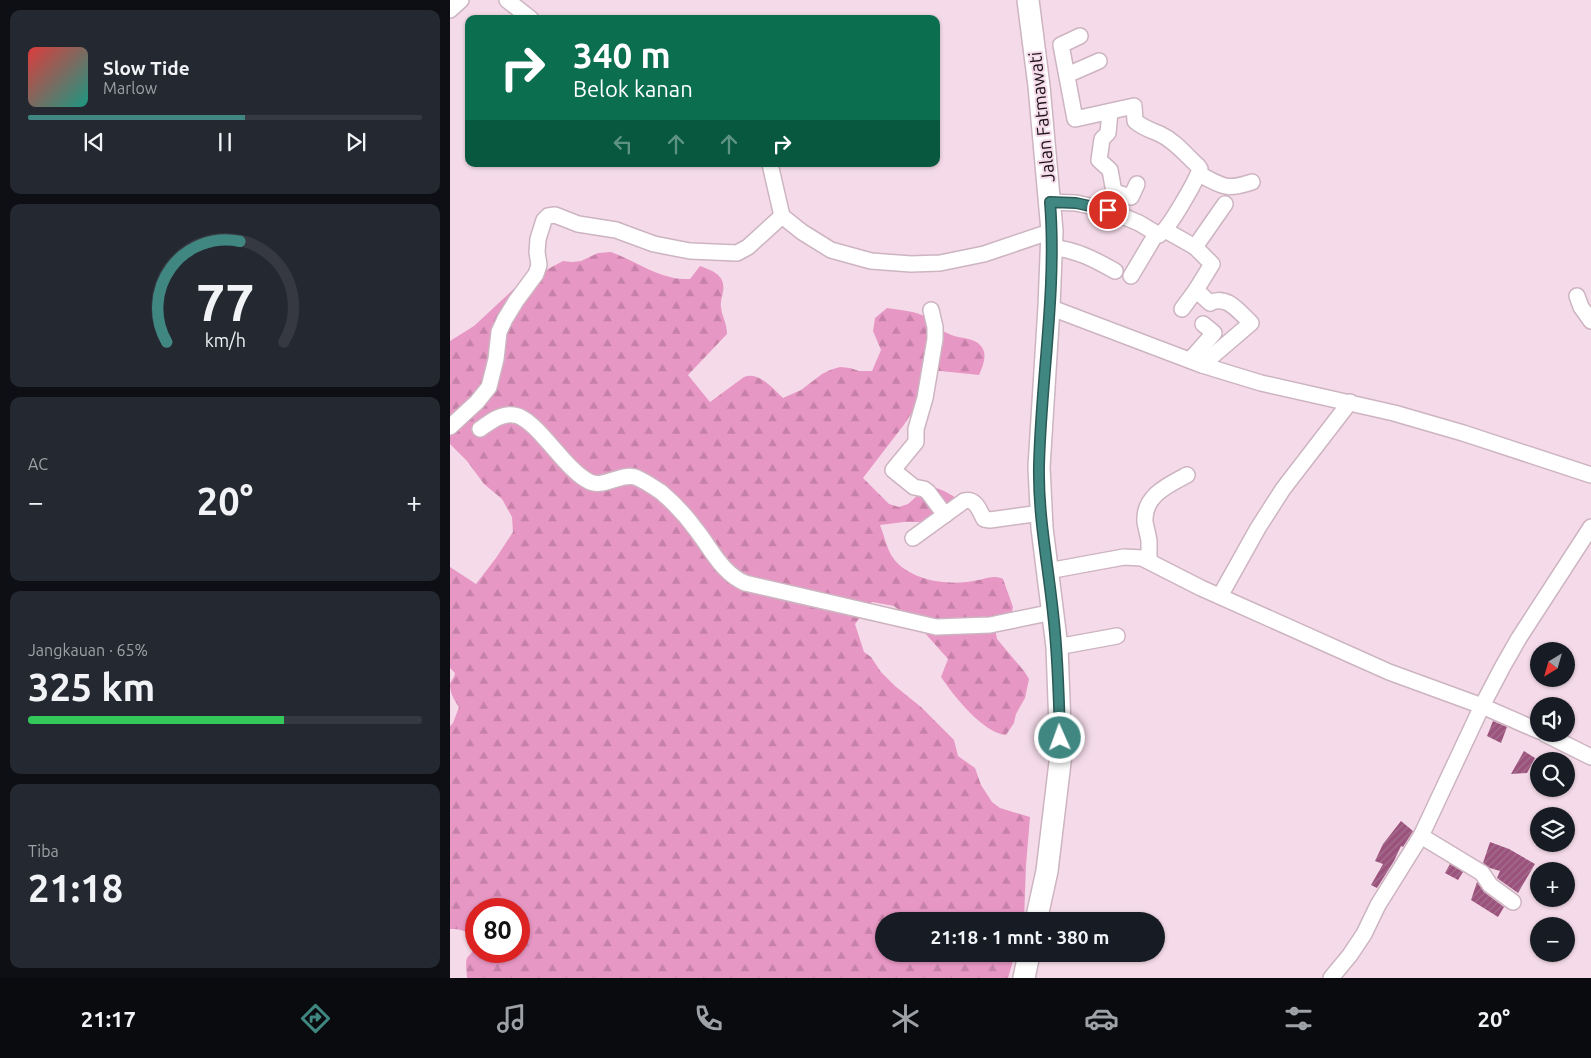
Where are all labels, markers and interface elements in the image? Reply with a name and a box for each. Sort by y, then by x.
icon: right [490,35,555,100]
text: 340 m [573,35,671,75]
street label: Jalan Fatmawati [1024,51,1058,183]
text: Slow Tide [103,57,190,79]
text: Belok kanan [573,76,693,101]
text: Marlow [103,79,157,97]
icon: previous [80,128,108,156]
icon: pause [211,128,239,156]
icon: next [342,128,370,156]
icon: left [609,130,637,158]
icon: ahead [662,130,690,158]
icon: ahead [715,130,743,158]
icon: right [768,130,796,158]
pin [1087,189,1129,231]
icon: arrive [1094,196,1122,224]
text: 77 [196,273,254,331]
text: km/h [204,330,246,350]
text: AC [28,455,48,473]
text: 20° [197,480,253,522]
text: − [28,486,44,517]
text: + [406,486,422,517]
text: Jangkauan · 65% [28,641,148,659]
north arrow [1530,642,1575,688]
map controls [1530,642,1575,962]
text: 325 km [28,666,155,708]
button: sound [1530,697,1575,742]
position arrow [1033,711,1085,763]
button: search [1530,752,1575,797]
button: layers [1530,807,1575,852]
text: Tiba [28,842,59,860]
button: + [1530,862,1575,907]
text: 21:18 [28,867,123,909]
speed limit sign: 80 [465,898,530,963]
button: − [1530,917,1575,962]
text: 21:18 · 1 mnt · 380 m [931,926,1109,948]
icon: directions [298,1001,333,1036]
icon: music [494,1001,529,1036]
icon: phone [691,1001,726,1036]
icon: climate [888,1001,923,1036]
icon: car [1084,1001,1119,1036]
icon: filters [1281,1001,1316,1036]
text: 21:17 [81,1006,136,1031]
text: 20° [1477,1006,1510,1031]

